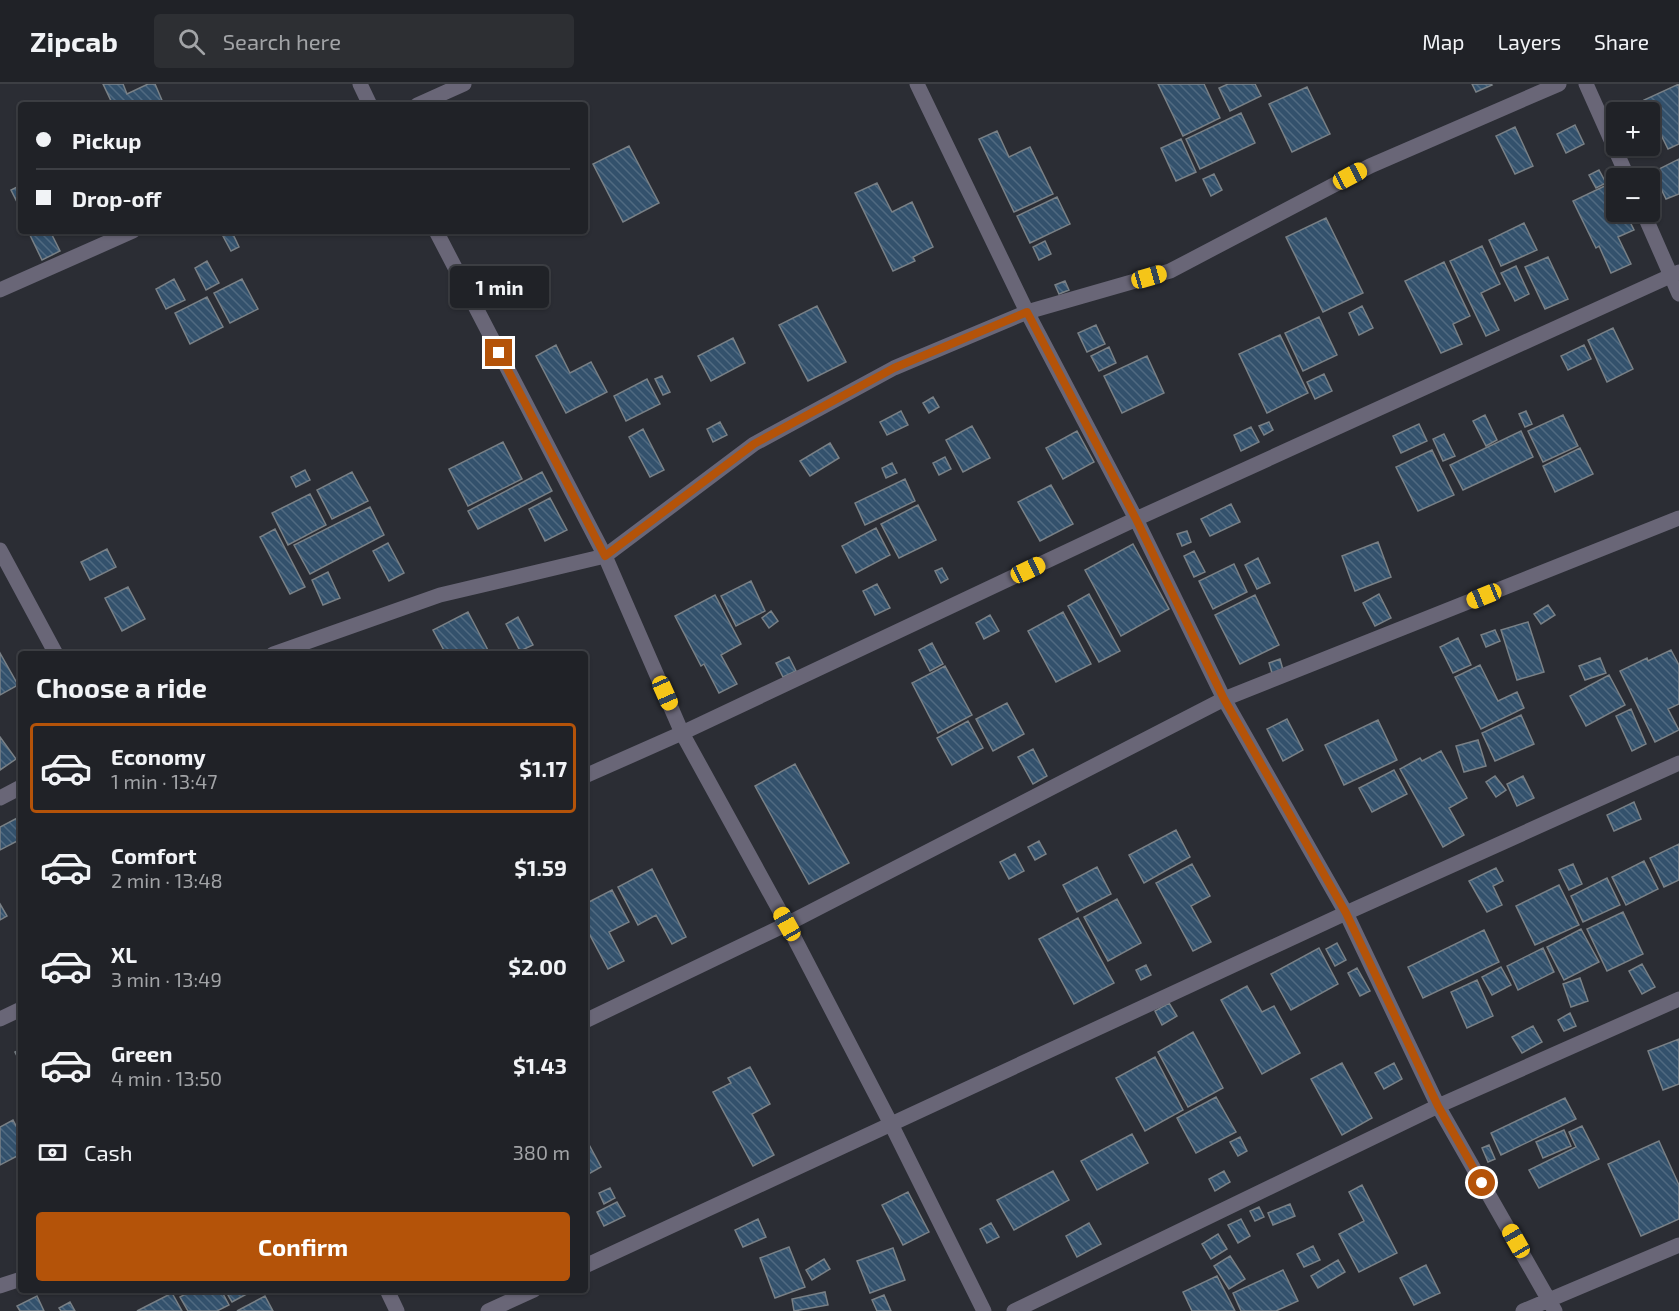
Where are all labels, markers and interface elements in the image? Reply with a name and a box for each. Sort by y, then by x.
search box [154,14,574,68]
text: Zipcab [30,24,118,58]
icon: search [175,25,208,58]
text: Search here [223,28,341,54]
text: Map [1422,29,1464,54]
text: Layers [1497,29,1561,54]
text: Share [1594,29,1649,54]
map controls [1606,102,1660,222]
button: + [1606,102,1660,156]
text: Pickup [72,127,141,153]
car [1330,160,1370,192]
button: − [1606,168,1660,222]
text: Drop-off [72,185,161,211]
car [1129,263,1169,291]
callout: 1 min [450,266,548,308]
text: 1 min [475,275,524,299]
route end [485,339,512,366]
car [1008,554,1048,586]
car [1464,581,1504,611]
text: Choose a ride [36,671,207,703]
car [649,673,681,713]
icon: car [39,741,93,795]
text: Economy [111,743,206,769]
text: $1.17 [519,755,567,781]
text: 1 min · 13:47 [111,769,218,793]
icon: car [39,840,93,894]
text: Comfort [111,842,196,868]
text: $1.59 [514,854,567,880]
text: 2 min · 13:48 [111,868,223,892]
car [770,904,804,944]
icon: car [39,939,93,993]
text: XL [111,941,137,967]
text: $2.00 [508,953,567,979]
text: 3 min · 13:49 [111,967,222,991]
icon: car [39,1038,93,1092]
text: Green [111,1040,173,1066]
text: $1.43 [513,1052,567,1078]
text: 4 min · 13:50 [111,1066,222,1090]
icon: cash [36,1136,69,1169]
text: Cash [84,1139,133,1165]
text: 380 m [513,1140,570,1164]
route start [1468,1169,1495,1196]
button: Confirm [36,1212,570,1281]
car [1499,1221,1533,1261]

